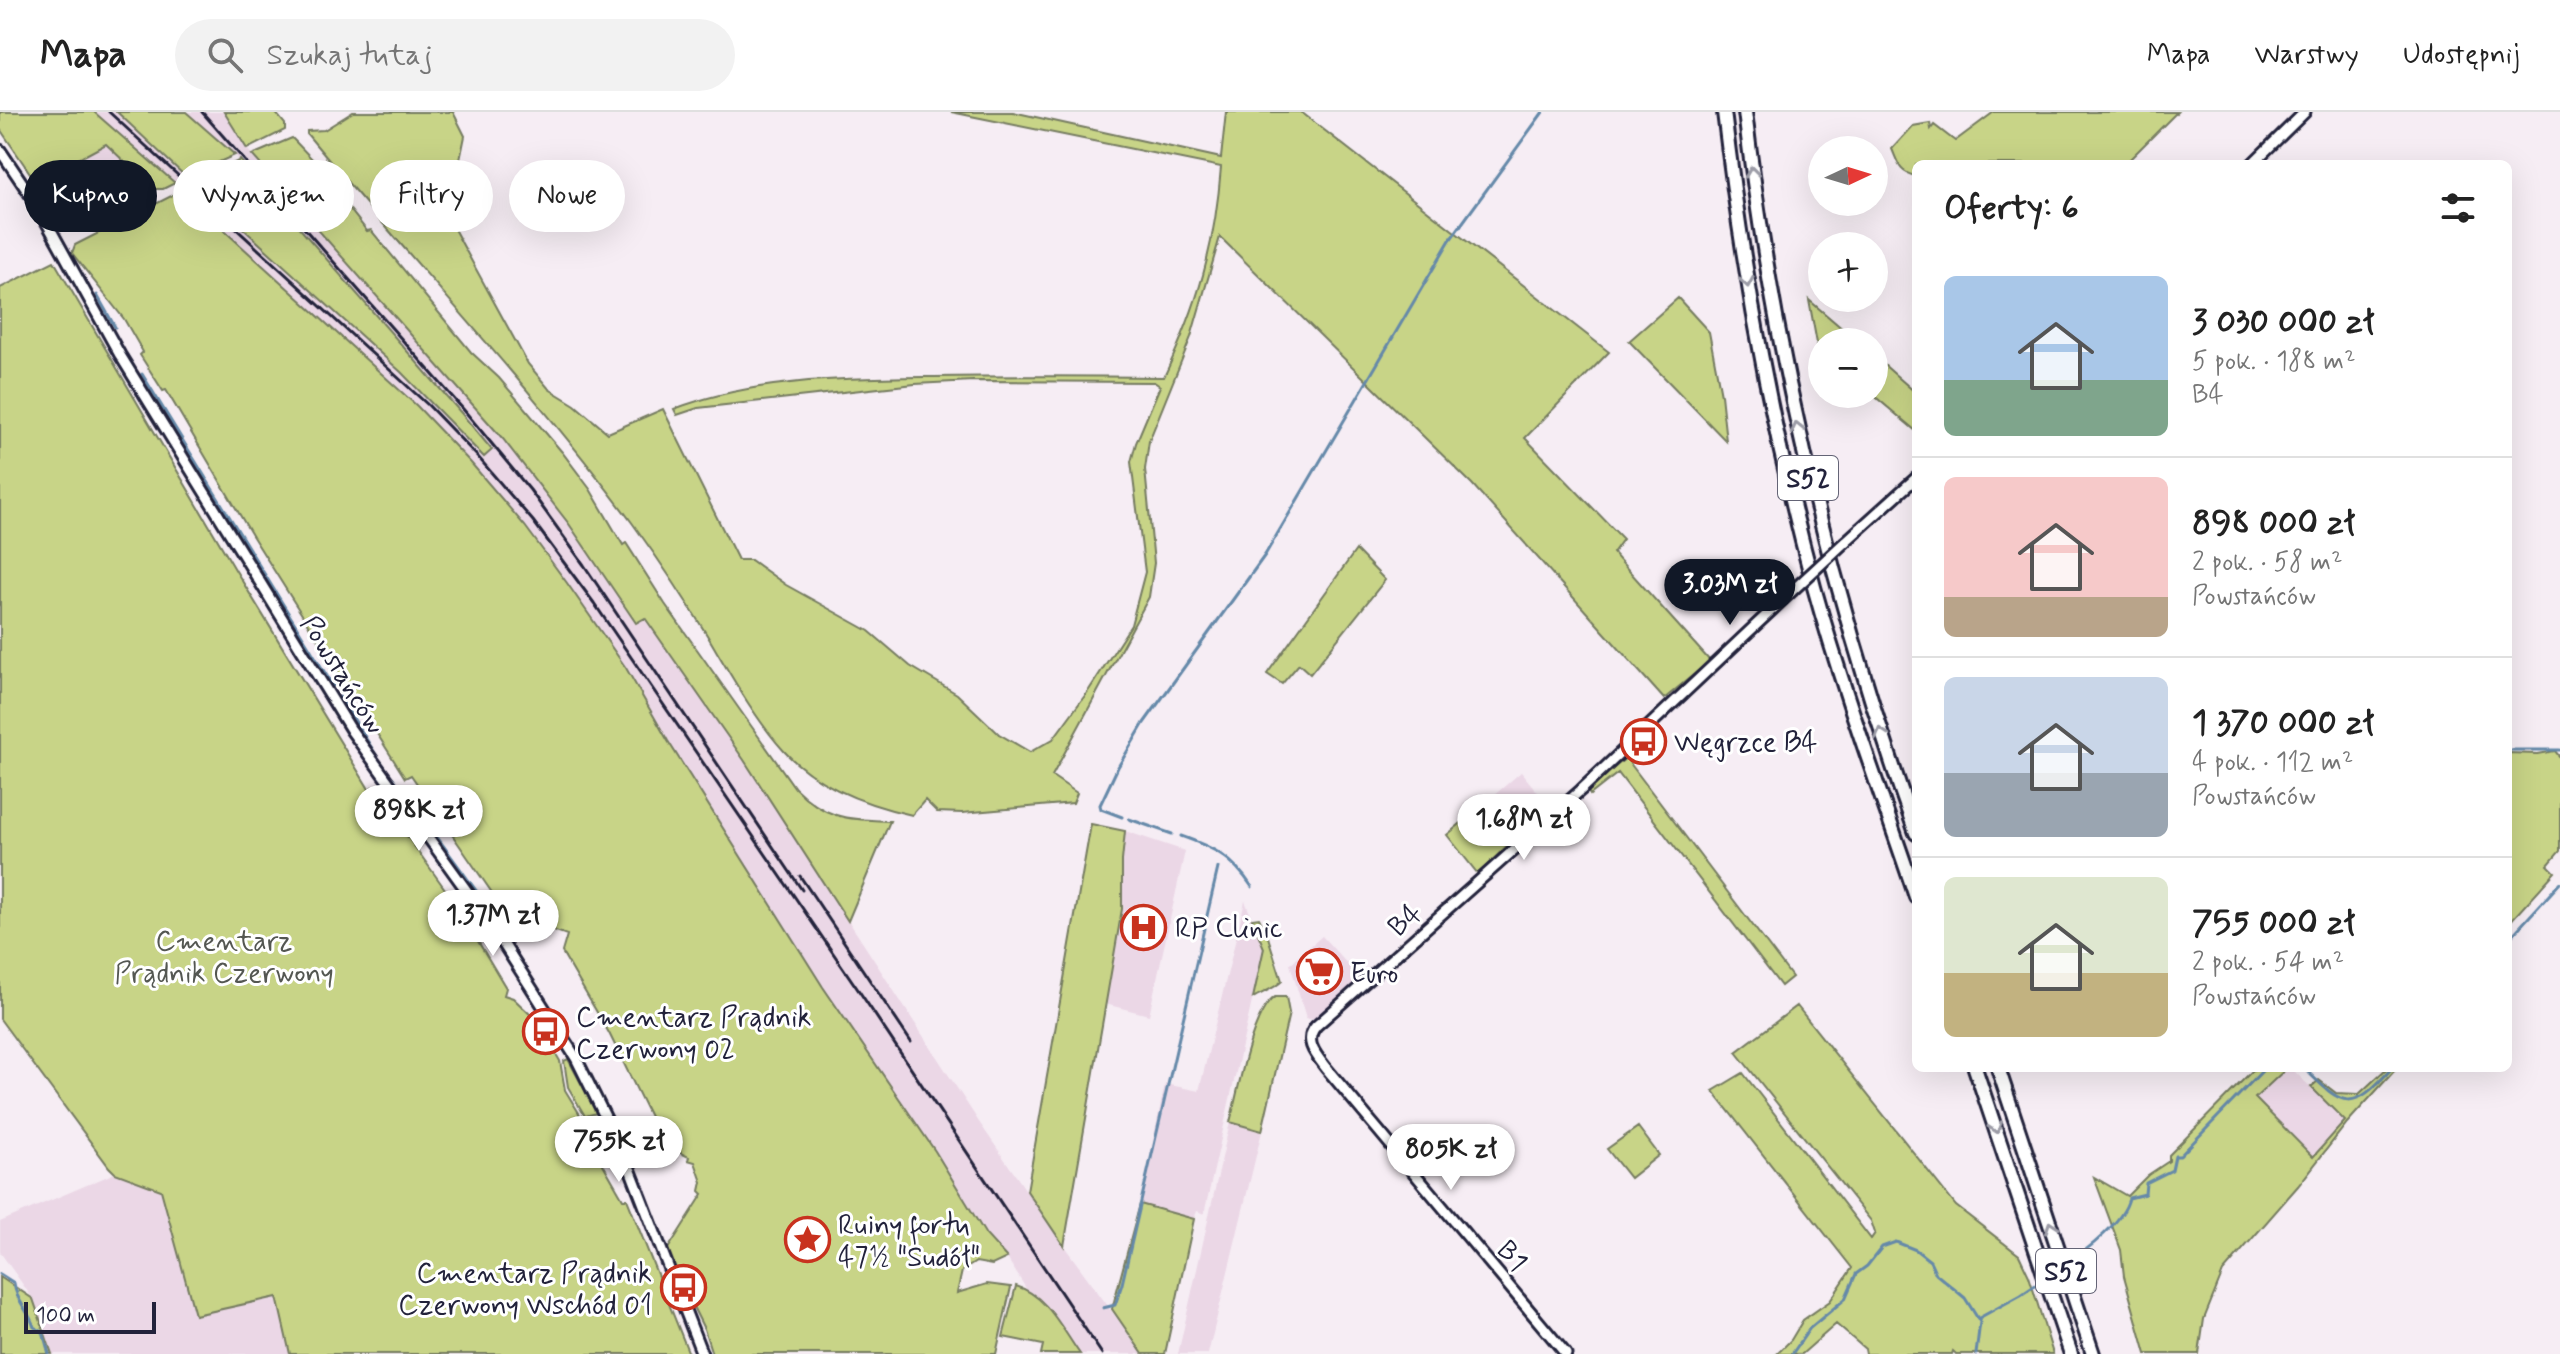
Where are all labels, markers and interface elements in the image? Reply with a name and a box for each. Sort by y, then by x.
search box [175,19,735,91]
text: Mapa [40,31,127,80]
icon: search [203,33,247,77]
text: Szukaj tutaj [267,36,433,75]
text: Mapa [2147,37,2211,74]
text: Warstwy [2255,37,2359,74]
text: Udostępnij [2403,37,2520,74]
north arrow [1808,136,1888,216]
map controls [1808,136,1888,408]
chip: Kupno [24,160,157,232]
chip: Wynajem [173,160,354,232]
chip: Filtry [370,160,493,232]
chip: Nowe [509,160,625,232]
one-way arrow [1743,165,1760,178]
text: Oferty: 6 [1944,186,2079,231]
icon: filters [2436,186,2480,230]
button: + [1808,232,1888,312]
one-way arrow [1738,275,1755,289]
text: 3 030 000 zł [2192,300,2374,345]
icon: home [2008,308,2104,404]
button: − [1808,328,1888,408]
text: 5 pok. · 188 m² [2192,345,2355,379]
text: B4 [2192,379,2224,413]
one-way arrow [1789,422,1806,436]
road number: S52 [1778,456,1838,500]
text: 898 000 zł [2192,501,2355,546]
icon: home [2008,509,2104,605]
text: 2 pok. · 58 m² [2192,546,2343,580]
pin: 3.03M zł [1647,559,1813,627]
text: 3.03M zł [1682,568,1778,602]
text: Powstańców [2192,580,2316,614]
street label: Powstańców [291,609,393,742]
text: 1 370 000 zł [2192,701,2374,746]
icon: home [2008,709,2104,805]
bus stop icon: Węgrzce B4 [1619,717,1667,765]
place label: Węgrzce B4 [1674,725,1818,762]
one-way arrow [1875,726,1891,740]
text: 4 pok. · 112 m² [2192,746,2353,780]
text: Powstańców [2192,780,2316,814]
pin: 898K zł [345,785,493,853]
text: 898K zł [373,794,465,828]
pin: 1.68M zł [1441,794,1607,862]
text: 1.68M zł [1475,803,1573,837]
pin: 1.37M zł [410,890,576,958]
street label: B4 [1381,896,1431,946]
text: 1.37M zł [446,899,540,933]
text: 755 000 zł [2192,901,2355,946]
hospital icon: RP Clinic [1120,903,1168,951]
icon: home [2008,909,2104,1005]
place label: RP Clinic [1175,911,1283,948]
park label: Cmentarz Prądnik Czerwony [114,924,334,993]
text: 2 pok. · 54 m² [2192,946,2344,980]
supermarket icon: Euro [1295,948,1343,996]
place label: Euro [1350,956,1398,993]
text: Powstańców [2192,980,2316,1014]
place label: Cmentarz Prądnik Czerwony 02 [576,1000,812,1069]
bus stop icon: Cmentarz Prądnik Czerwony 02 [521,1008,569,1056]
pin: 755K zł [545,1116,693,1184]
one-way arrow [1986,1121,2002,1135]
pin: 805K zł [1377,1124,1525,1192]
text: 755K zł [573,1125,665,1159]
text: 805K zł [1405,1133,1497,1167]
place label: Ruiny fortu 47½ "Sudół" [838,1208,980,1277]
place icon: Ruiny fortu 47½ "Sudół" [783,1216,831,1264]
one-way arrow [2045,1220,2061,1234]
street label: B1 [1487,1233,1535,1280]
road number: S52 [2036,1249,2096,1293]
place label: Cmentarz Prądnik Czerwony Wschód 01 [398,1256,652,1325]
bus stop icon: Cmentarz Prądnik Czerwony Wschód 01 [659,1264,707,1312]
scale bar [24,1298,156,1334]
text: 100 m [36,1302,95,1330]

